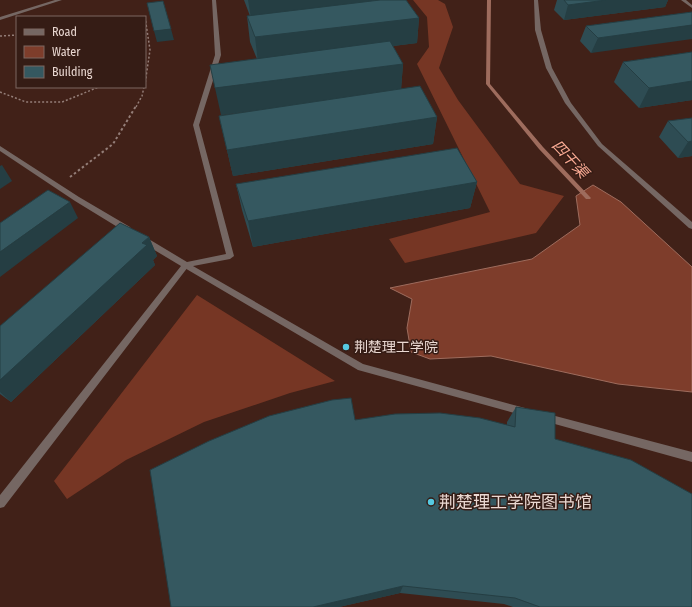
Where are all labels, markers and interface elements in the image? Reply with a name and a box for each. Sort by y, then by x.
legend [16,16,146,88]
text: Road [52,25,77,39]
text: Water [52,45,81,59]
text: Building [52,65,93,79]
water label: 四干渠 [548,136,593,183]
place label: 荆楚理工学院 [354,339,438,356]
marker: 荆楚理工学院 [341,342,351,352]
place label: 荆楚理工学院图书馆 [439,492,592,513]
marker: 荆楚理工学院图书馆 [426,497,436,507]

